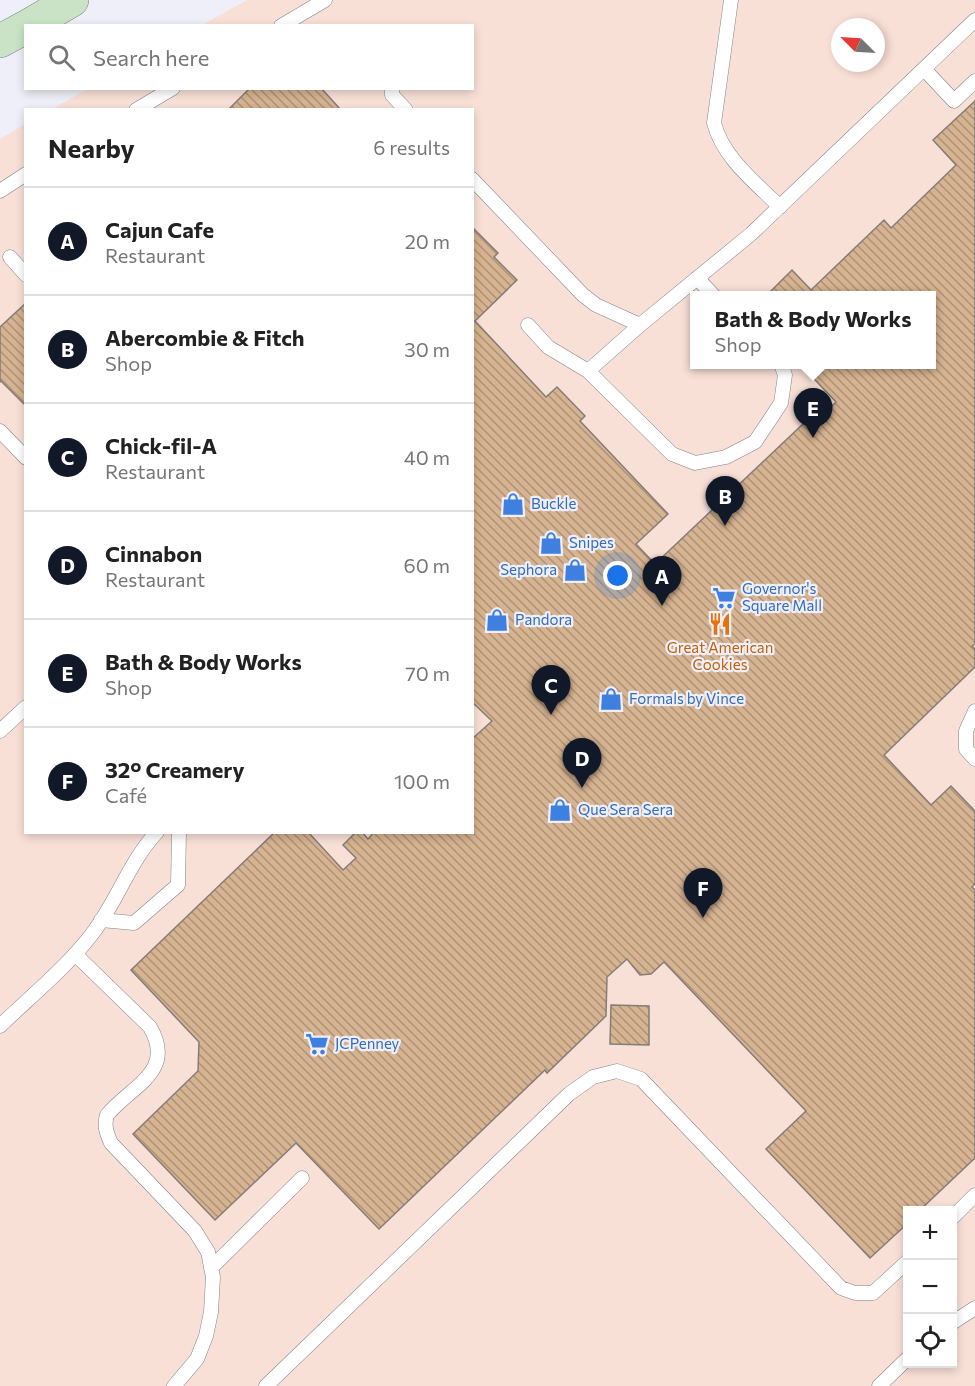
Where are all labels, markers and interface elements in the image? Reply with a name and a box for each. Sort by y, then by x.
north arrow [831,18,885,72]
search box [24,24,474,90]
icon: search [45,41,78,74]
text: Search here [93,44,209,71]
text: Nearby [48,132,135,163]
text: 6 results [373,135,450,159]
text: Cajun Cafe [105,216,214,243]
text: A [60,229,75,253]
text: 20 m [405,229,450,253]
text: Restaurant [105,243,205,267]
popup [690,291,936,369]
text: Bath & Body Works [715,305,911,332]
text: Abercombie & Fitch [105,324,305,351]
text: Shop [715,332,762,356]
text: B [61,337,74,361]
text: 30 m [404,337,450,361]
text: Shop [105,351,152,375]
pin: E [794,388,832,438]
text: Chick-fil-A [105,432,217,459]
text: C [61,445,74,469]
text: 40 m [404,445,450,469]
text: Restaurant [105,459,205,483]
pin: B [706,476,744,526]
shop icon: Buckle [500,491,526,517]
place label: Buckle [531,494,576,512]
shop icon: Snipes [538,530,564,556]
place label: Snipes [569,533,614,551]
text: Cinnabon [105,540,202,567]
text: D [60,553,75,577]
text: 60 m [404,553,450,577]
pin: A [642,556,682,606]
shop icon: Sephora [562,557,588,583]
place label: Sephora [500,560,557,578]
your location [603,561,632,590]
text: Restaurant [105,567,205,591]
place label: Governor's Square Mall [742,579,822,614]
supermarket icon: Governor's Square Mall [711,585,737,611]
shop icon: Pandora [484,607,510,633]
place label: Pandora [515,610,572,628]
restaurant icon: Great American Cookies [707,611,733,637]
place label: Great American Cookies [667,638,773,673]
text: Bath & Body Works [105,648,302,675]
text: E [62,661,73,685]
text: 70 m [405,661,450,685]
pin: C [532,666,570,715]
text: Shop [105,675,152,699]
shop icon: Formals by Vince [598,686,624,712]
place label: Formals by Vince [629,689,744,707]
pin: D [562,738,602,788]
text: 32° Creamery [105,756,245,783]
text: F [62,769,73,793]
text: 100 m [394,769,450,793]
text: Café [105,783,147,807]
shop icon: Que Sera Sera [547,797,573,823]
place label: Que Sera Sera [578,800,673,818]
pin: F [684,868,722,918]
supermarket icon: JCPenney [304,1031,330,1057]
place label: JCPenney [335,1034,400,1052]
map controls [903,1206,957,1368]
button: + [903,1206,957,1260]
button: − [903,1260,957,1314]
button: locate [903,1314,957,1368]

